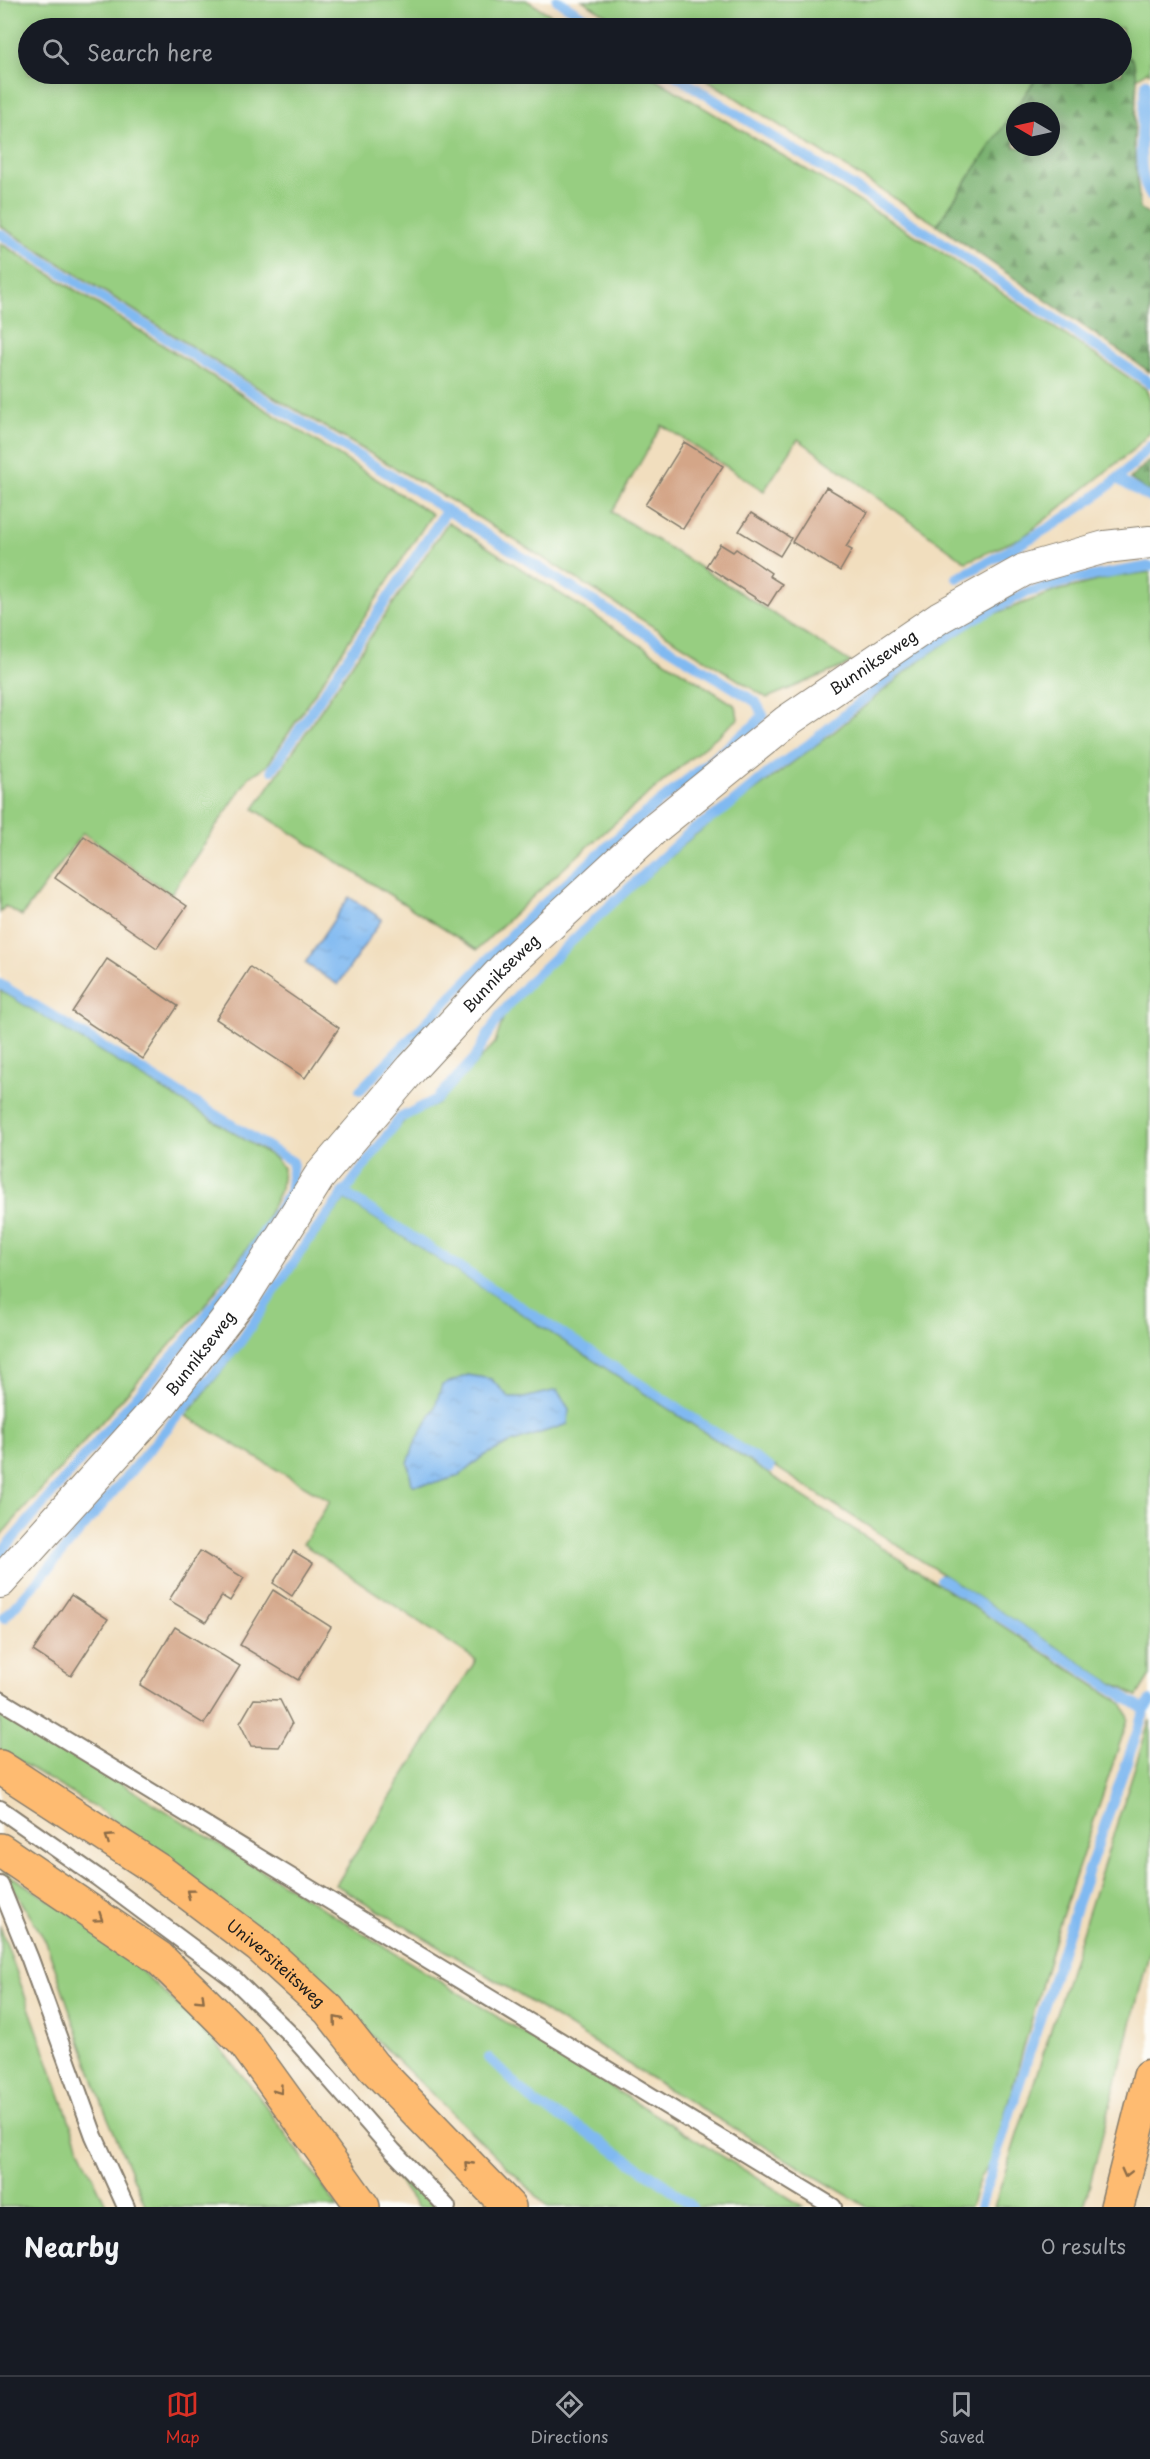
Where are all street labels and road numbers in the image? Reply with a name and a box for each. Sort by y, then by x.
street label: Bunnikseweg [824,623,921,700]
street label: Bunnikseweg [456,928,544,1017]
street label: Bunnikseweg [159,1305,240,1400]
street label: Universiteitsweg [222,1913,331,2012]

